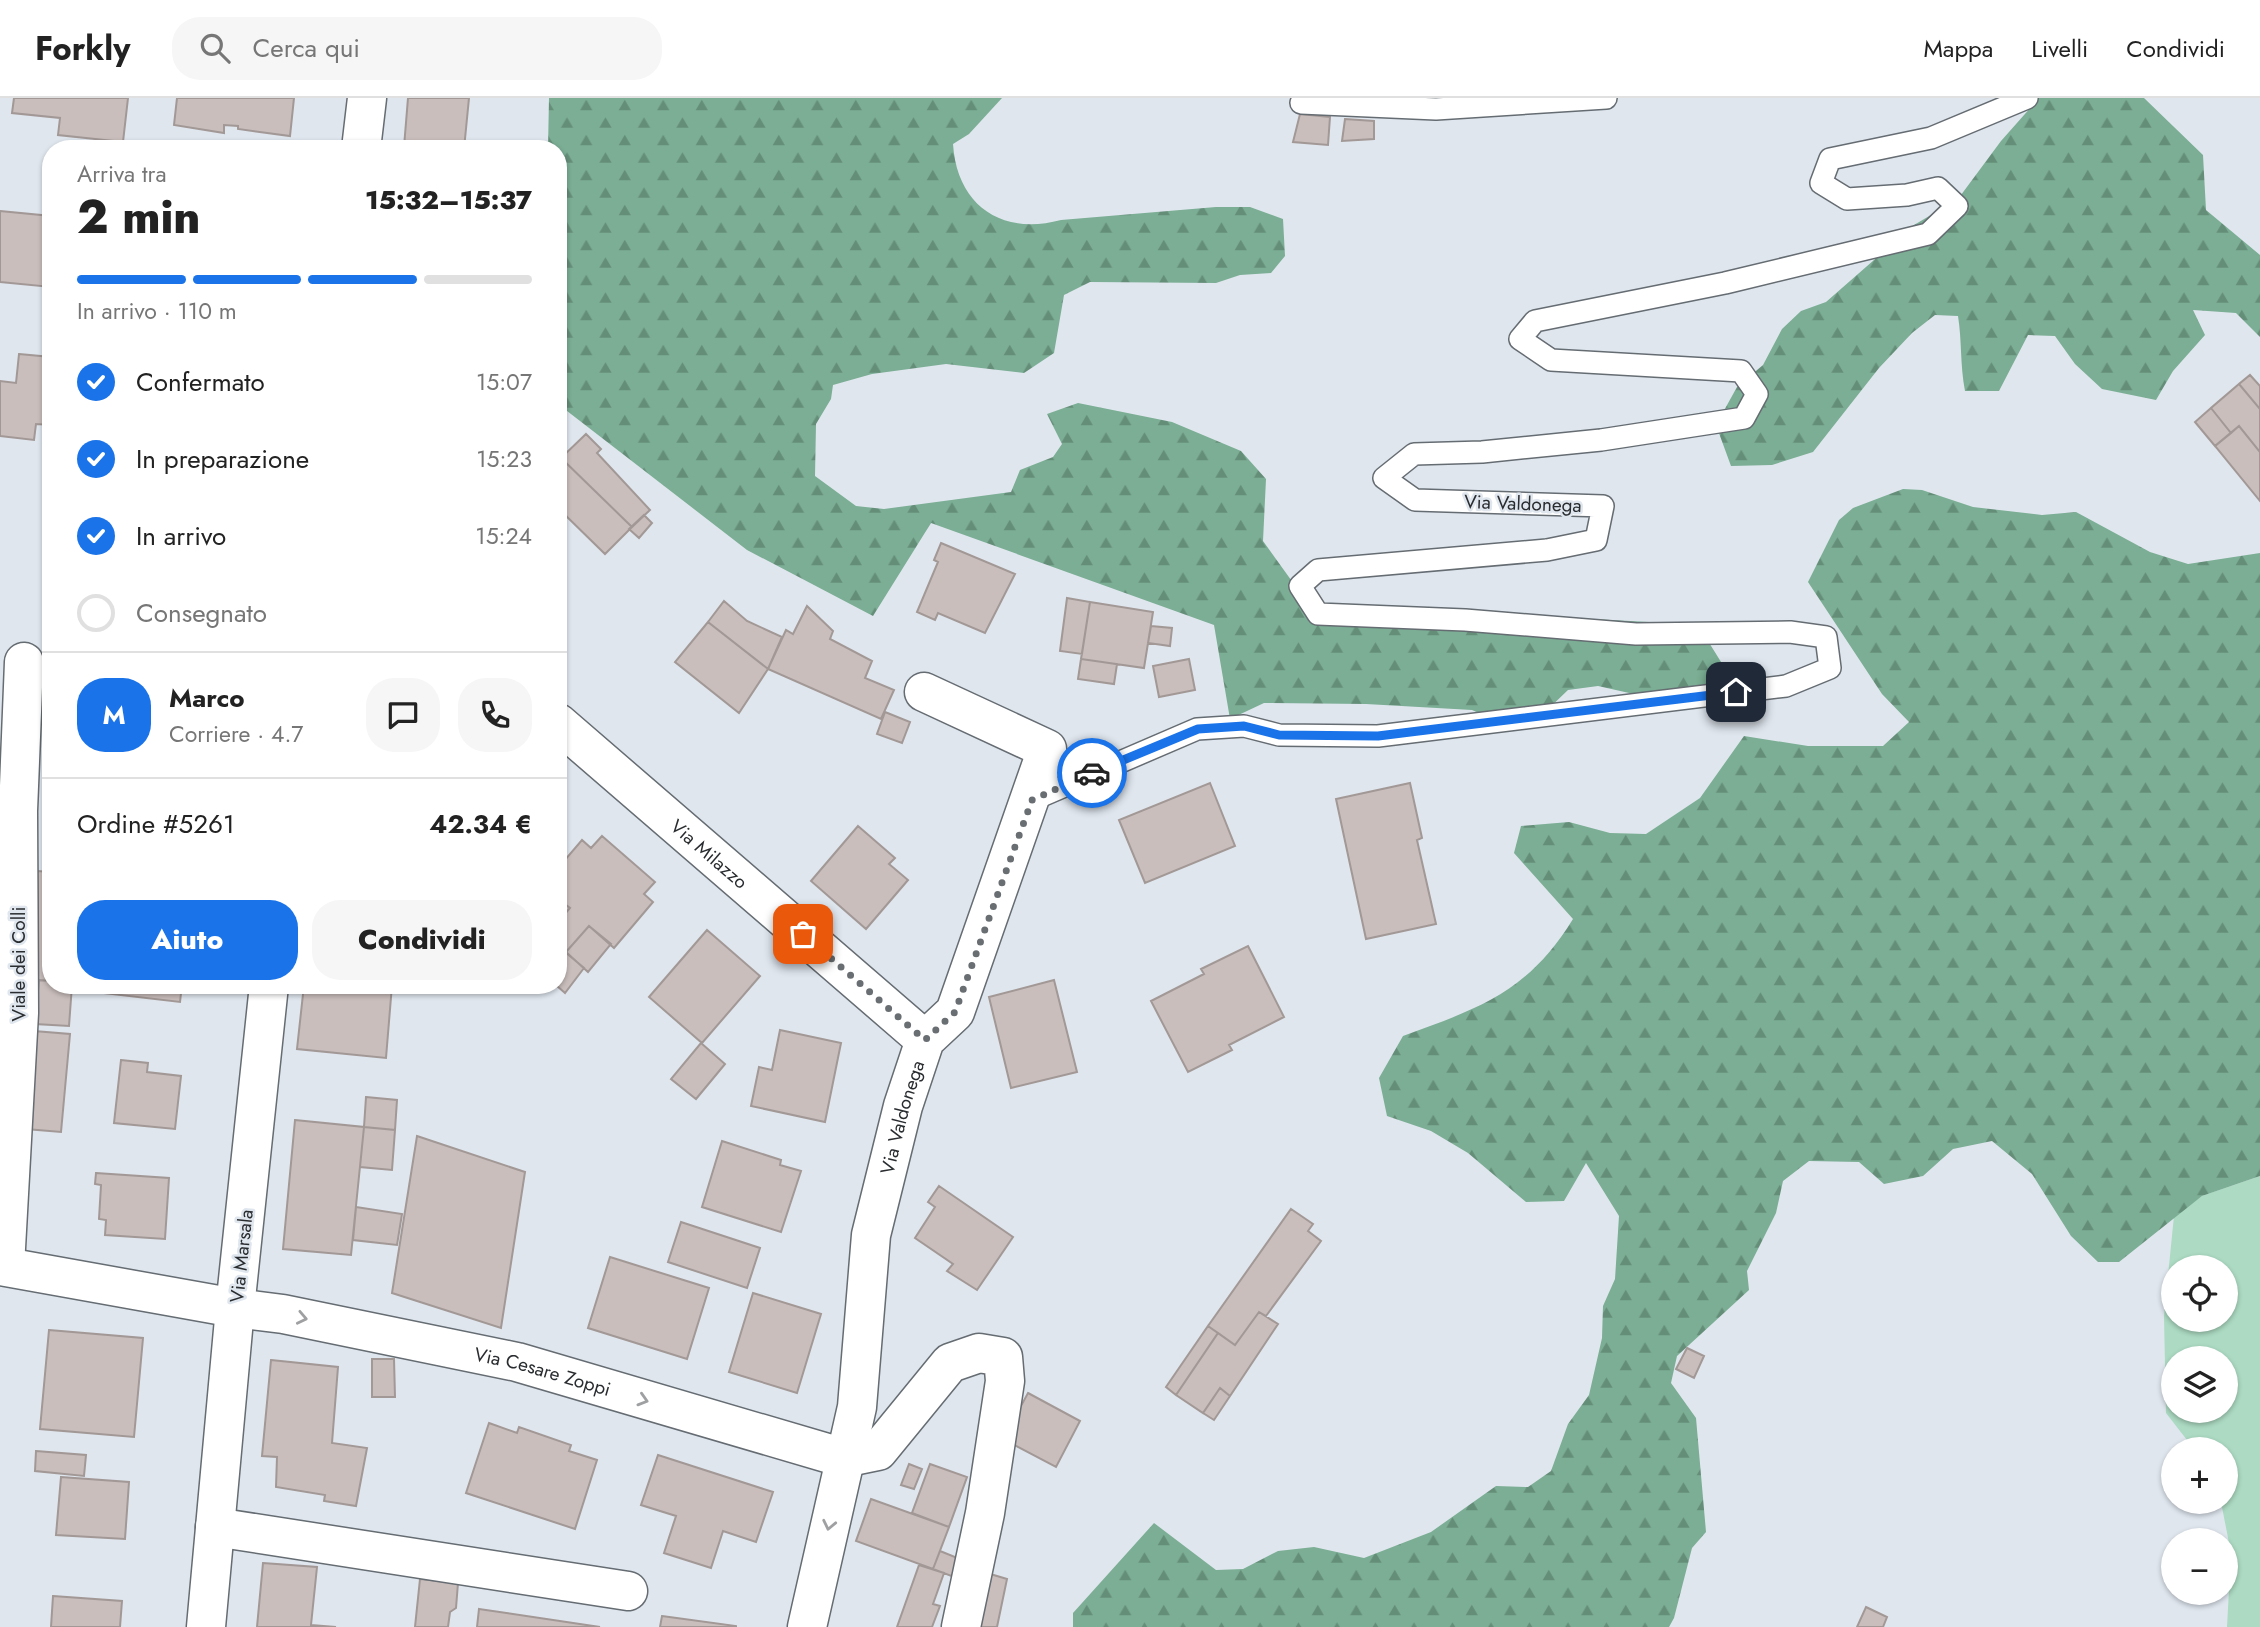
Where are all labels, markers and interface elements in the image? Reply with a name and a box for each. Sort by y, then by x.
search box [172,17,662,80]
text: Forkly [35,25,130,72]
icon: search [196,29,234,67]
text: Cerca qui [252,29,360,67]
text: Mappa [1923,31,1993,66]
text: Livelli [2031,31,2088,66]
text: Condividi [2126,31,2225,66]
text: Arriva tra [77,157,167,191]
text: 15:32–15:37 [365,181,532,219]
text: 2 min [77,184,201,250]
text: In arrivo · 110 m [77,294,237,328]
icon: check [77,363,115,401]
text: Confermato [136,363,265,401]
text: 15:07 [476,365,532,399]
icon: check [77,440,115,478]
text: In preparazione [136,440,309,478]
text: 15:23 [476,442,532,476]
street label: Via Valdonega [1464,488,1582,519]
icon: check [77,517,115,555]
text: In arrivo [136,517,226,555]
text: 15:24 [475,519,532,553]
text: Consegnato [136,594,267,632]
pin [1706,662,1766,722]
icon: home [1717,673,1755,711]
button: chat [366,678,440,752]
button: phone [458,678,532,752]
text: Marco [169,679,245,717]
text: M [102,696,126,734]
text: Corriere · 4.7 [169,717,303,751]
courier [1057,738,1127,808]
icon: car [1073,754,1111,792]
text: Ordine #5261 [77,805,235,843]
text: 42.34 € [429,805,532,843]
street label: Via Milazzo [664,813,754,895]
button: Aiuto [77,900,298,980]
button: Condividi [312,900,532,980]
pin [773,904,833,964]
street label: Viale dei Colli [5,907,32,1021]
icon: bag [784,915,822,953]
street label: Via Valdonega [874,1057,931,1177]
street label: Via Marsala [223,1208,260,1304]
map controls [2161,1255,2238,1605]
button: locate [2161,1255,2238,1332]
one-way arrow [296,1310,308,1325]
street label: Via Cesare Zoppi [472,1341,614,1403]
button: layers [2161,1346,2238,1423]
one-way arrow [636,1391,648,1406]
button: + [2161,1437,2238,1514]
one-way arrow [823,1519,838,1531]
button: − [2161,1528,2238,1605]

